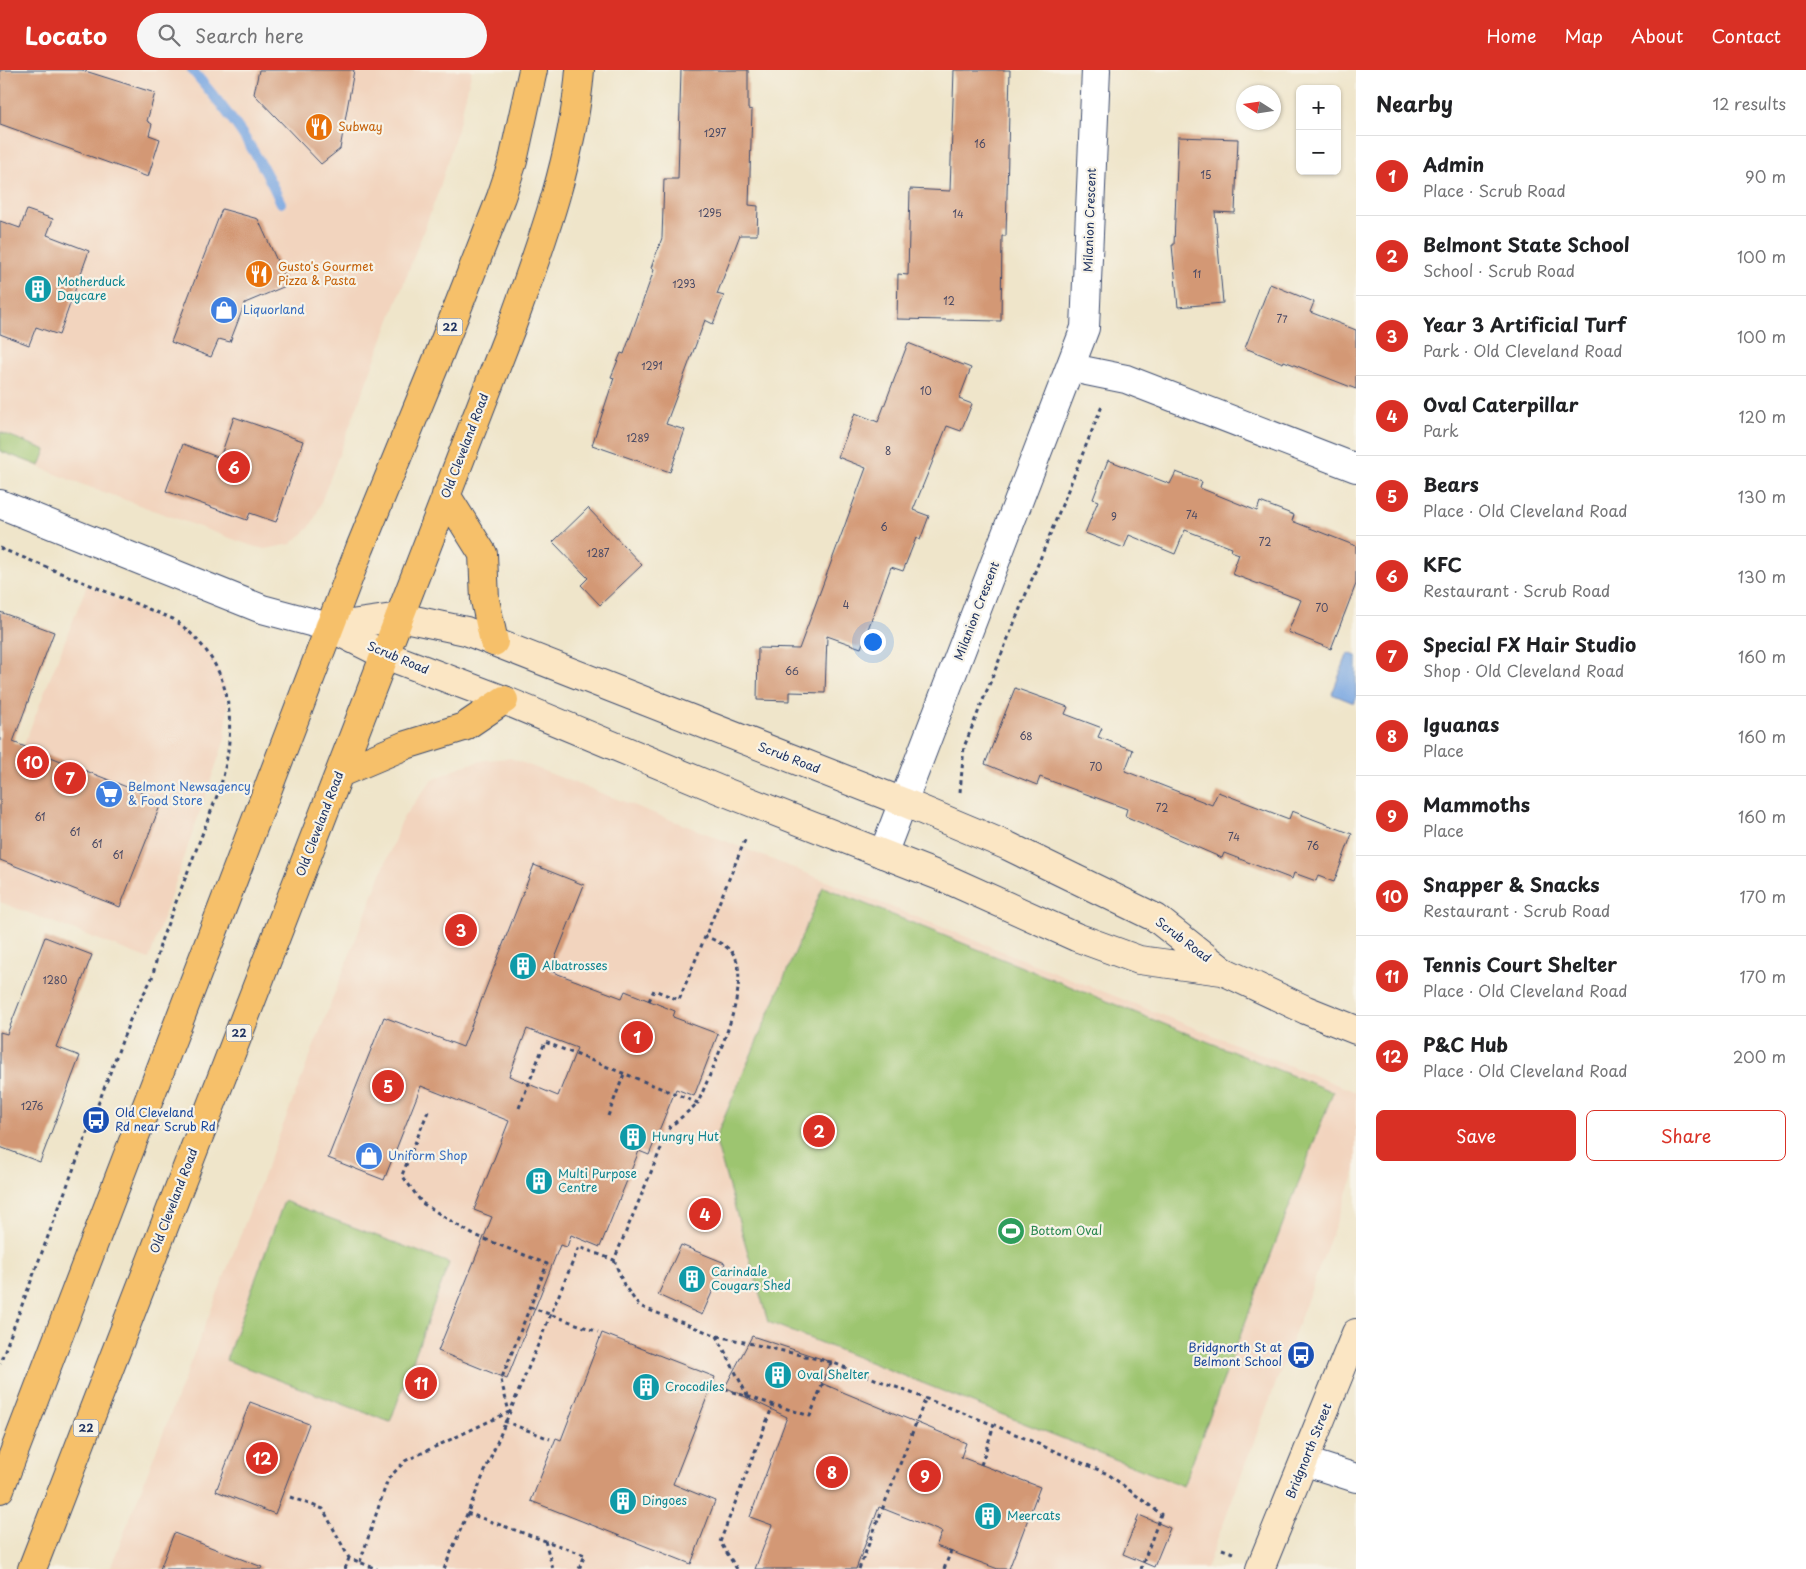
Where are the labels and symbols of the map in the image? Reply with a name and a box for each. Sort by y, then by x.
north arrow [1236,85,1281,130]
restaurant icon: Subway [304,112,334,142]
place label: Subway [338,117,383,135]
house number: 1297 [704,125,727,140]
house number: 16 [974,136,986,151]
street label: Milanion Crescent [1078,167,1100,272]
house number: 15 [1201,167,1211,182]
house number: 1295 [698,205,722,220]
house number: 14 [952,206,964,221]
place label: Gusto's Gourmet Pizza & Pasta [278,257,374,289]
restaurant icon: Gusto's Gourmet Pizza & Pasta [244,259,274,289]
house number: 11 [1193,266,1201,281]
place label: Motherduck Daycare [57,272,125,304]
building icon: Motherduck Daycare [23,274,53,304]
house number: 1293 [672,276,696,291]
house number: 12 [943,293,955,308]
shop icon: Liquorland [209,295,239,325]
place label: Liquorland [243,300,305,318]
house number: 77 [1276,311,1288,326]
road number: 22 [438,318,462,336]
house number: 1291 [641,358,663,373]
house number: 10 [920,383,932,398]
street label: Old Cleveland Road [436,391,492,501]
house number: 1289 [627,430,650,445]
house number: 8 [885,443,891,458]
pin: 6 [218,448,250,486]
house number: 74 [1186,507,1198,522]
house number: 9 [1111,509,1117,524]
house number: 6 [880,519,888,534]
house number: 72 [1259,534,1271,549]
house number: 1287 [587,545,610,560]
street label: Milanion Crescent [949,559,1003,663]
house number: 4 [843,597,850,612]
house number: 70 [1316,600,1328,615]
your location [860,629,886,655]
street label: Scrub Road [365,636,432,678]
house number: 66 [785,663,799,678]
house number: 68 [1019,728,1033,743]
street label: Scrub Road [756,737,823,777]
pin: 10 [17,743,49,781]
pin: 7 [54,759,86,797]
house number: 70 [1090,759,1102,774]
street label: Old Cleveland Road [291,769,347,879]
place label: Belmont Newsagency & Food Store [128,777,251,809]
supermarket icon: Belmont Newsagency & Food Store [94,779,124,809]
house number: 72 [1156,800,1168,815]
house number: 61 [34,809,46,824]
house number: 61 [69,824,81,839]
house number: 74 [1228,829,1240,844]
house number: 61 [91,836,103,851]
house number: 76 [1307,838,1319,853]
house number: 61 [112,847,124,862]
pin: 3 [445,911,477,949]
street label: Scrub Road [1152,912,1215,966]
building icon: Albatrosses [508,951,538,981]
place label: Albatrosses [542,956,608,974]
house number: 1280 [43,972,67,987]
pin: 1 [621,1018,653,1056]
road number: 22 [226,1024,252,1041]
pin: 5 [372,1067,404,1105]
house number: 1276 [21,1098,43,1113]
place label: Old Cleveland Rd near Scrub Rd [115,1103,216,1135]
bus stop icon: Old Cleveland Rd near Scrub Rd [81,1105,111,1135]
pin: 2 [803,1112,835,1150]
building icon: Hungry Hut [618,1122,648,1152]
place label: Hungry Hut [652,1127,719,1145]
shop icon: Uniform Shop [354,1141,384,1171]
street label: Old Cleveland Road [145,1146,201,1256]
place label: Uniform Shop [388,1146,467,1164]
place label: Multi Purpose Centre [558,1164,637,1196]
building icon: Multi Purpose Centre [524,1166,554,1196]
pin: 4 [689,1195,721,1233]
sports icon: Bottom Oval [996,1216,1026,1246]
place label: Bottom Oval [1030,1221,1102,1239]
place label: Carindale Cougars Shed [711,1262,791,1294]
building icon: Carindale Cougars Shed [677,1264,707,1294]
place label: Bridgnorth St at Belmont School [1188,1338,1282,1370]
bus stop icon: Bridgnorth St at Belmont School [1286,1340,1316,1370]
building icon: Oval Shelter [763,1360,793,1390]
pin: 11 [405,1364,437,1402]
place label: Oval Shelter [797,1365,870,1383]
building icon: Crocodiles [631,1372,661,1402]
place label: Crocodiles [665,1377,725,1395]
street label: Bridgnorth Street [1281,1400,1335,1501]
road number: 22 [74,1420,98,1436]
pin: 12 [246,1439,278,1477]
pin: 8 [816,1453,848,1491]
pin: 9 [909,1457,941,1495]
building icon: Dingoes [608,1486,638,1516]
place label: Dingoes [642,1491,687,1509]
building icon: Meercats [973,1501,1003,1531]
place label: Meercats [1007,1506,1061,1524]

